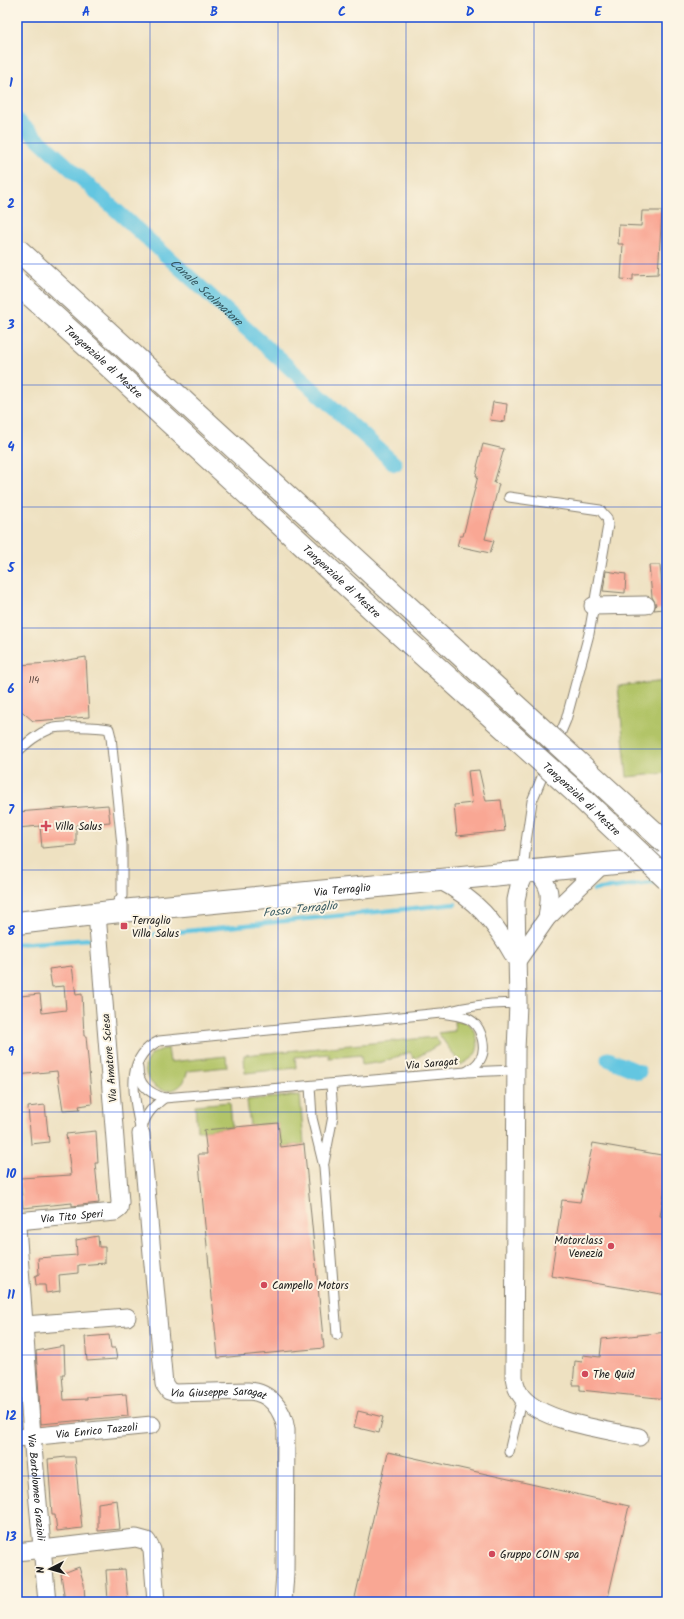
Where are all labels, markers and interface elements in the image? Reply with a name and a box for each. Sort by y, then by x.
text: A [82,2,90,23]
text: B [210,2,218,23]
text: C [338,2,346,23]
text: D [466,2,475,23]
text: E [594,2,602,23]
text: 1 [9,73,13,94]
text: 2 [7,194,15,215]
water label: Canale Scolmatore [165,254,248,332]
text: 3 [6,315,15,336]
street label: Tangenziale di Mestre [60,321,147,403]
text: 4 [7,437,15,458]
street label: Tangenziale di Mestre [298,541,385,623]
text: 5 [7,558,16,579]
house number: 114 [29,673,39,688]
text: 6 [7,679,15,700]
street label: Tangenziale di Mestre [538,758,624,841]
text: 7 [8,800,15,821]
place label: Villa Salus [55,818,102,836]
marker: Villa Salus [40,820,52,832]
street label: Via Terraglio [313,879,372,902]
water label: Fosso Terraglio [262,896,340,923]
place label: Terraglio Villa Salus [132,912,179,943]
text: 8 [7,921,15,942]
marker: Terraglio Villa Salus [119,921,129,931]
street label: Via Amatore Sciesa [97,1013,123,1103]
text: 9 [8,1042,15,1063]
street label: Via Saragat [405,1053,460,1075]
text: 10 [6,1164,17,1185]
street label: Via Tito Speri [40,1205,104,1229]
place label: Motorclass Venezia [554,1232,603,1263]
marker: Motorclass Venezia [606,1241,616,1251]
place label: Campello Motors [272,1277,349,1295]
marker: Campello Motors [259,1280,269,1290]
text: 11 [7,1285,15,1306]
place label: The Quid [593,1366,635,1384]
marker: The Quid [580,1369,590,1379]
street label: Via Giuseppe Saragat [168,1383,271,1406]
text: 12 [5,1406,17,1427]
street label: Via Enrico Tazzoli [55,1418,139,1444]
street label: Via Bartolomeo Grazioli [22,1433,49,1542]
text: 13 [5,1527,17,1548]
place label: Gruppo COIN spa [500,1546,579,1564]
north arrow [30,1549,70,1589]
marker: Gruppo COIN spa [487,1549,497,1559]
text: N [32,1565,50,1574]

